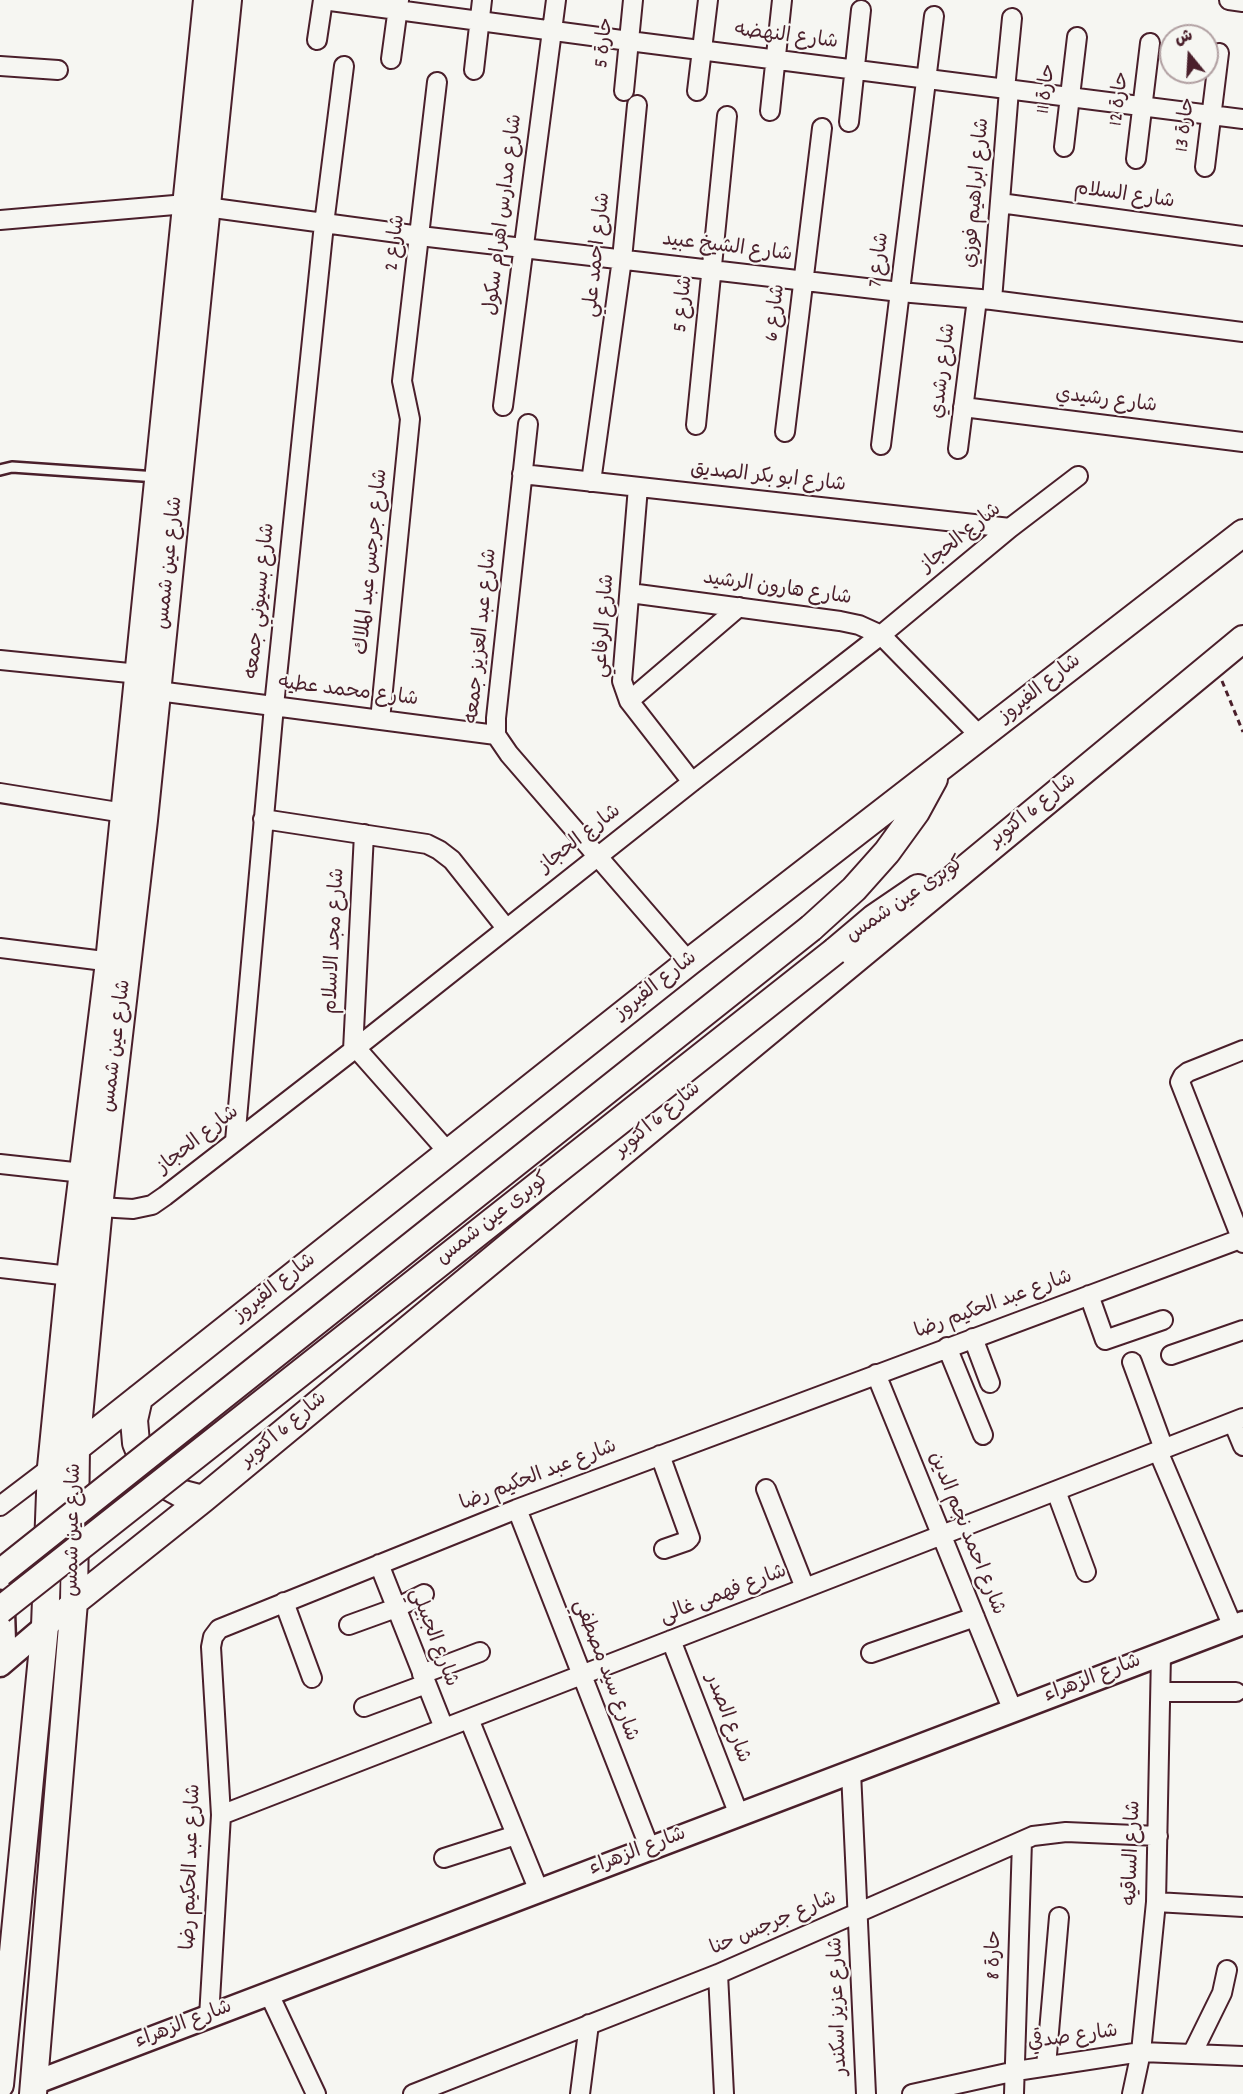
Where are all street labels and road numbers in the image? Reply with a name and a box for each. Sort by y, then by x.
street label: حارة 5 [591,17,621,69]
street label: شارع النهضه [733,20,839,56]
street label: حارة 11 [1033,63,1063,115]
street label: حارة 12 [1106,70,1136,128]
street label: حارة 13 [1172,96,1202,154]
street label: شارع مدارس اهرام سكول [481,113,529,317]
street label: شارع ابراهيم فوزي [959,117,997,269]
street label: شارع السلام [1072,178,1176,216]
street label: شارع احمد علي [581,191,617,319]
street label: شارع 2 [382,213,412,273]
street label: شارع الشيخ عبيد [661,229,793,269]
street label: شارع 7 [866,231,896,289]
street label: شارع 5 [670,274,700,334]
street label: شارع 6 [762,283,792,343]
street label: شارع رشدي [927,322,963,420]
street label: شارع رشيدي [1054,384,1158,420]
street label: شارع ابو بكر الصديق [689,459,847,499]
street label: شارع جرجس عبد الملاك [351,468,395,656]
street label: شارع عين شمس [152,495,190,631]
street label: شارع الحجاز [917,499,1007,579]
street label: شارع بسيوني جمعه [242,522,282,680]
street label: شارع عبد العزيز جمعه [462,547,504,725]
street label: شارع هارون الرشيد [701,568,853,612]
street label: شارع الرفاعي [590,573,622,679]
street label: شارع الفيروز [995,650,1087,730]
street label: شارع محمد عطيه [277,672,419,714]
street label: شارع 6 اكتوبر [986,770,1082,854]
street label: شارع الحجاز [535,801,627,879]
street label: كوبرى عين شمس [842,853,970,949]
street label: شارع مجد الاسلام [320,867,352,1015]
street label: شارع الفيروز [611,947,703,1027]
street label: شارع عين شمس [98,978,138,1114]
street label: شارع 6 اكتوبر [611,1078,707,1164]
street label: شارع الحجاز [153,1102,245,1180]
street label: كوبرى عين شمس [433,1168,555,1272]
street label: شارع الفيروز [230,1249,322,1329]
street label: شارع عبد الحكيم رضا [912,1266,1076,1346]
street label: شارع 6 اكتوبر [237,1388,333,1474]
street label: شارع عبد الحكيم رضا [457,1436,621,1518]
street label: شارع احمد نجم الدين [921,1449,1009,1619]
street label: شارع عين شمس [62,1463,88,1597]
street label: شارع فهمى غالى [657,1561,791,1631]
street label: شارع الجبيلي [402,1585,462,1691]
street label: شارع سيد مصطفي [566,1597,642,1745]
street label: شارع الزهراء [1041,1651,1145,1709]
street label: شارع الصدر [698,1671,754,1767]
street label: شارع عبد الحكيم رضا [178,1784,208,1950]
street label: شارع الساقيه [1120,1800,1148,1906]
street label: شارع الزهراء [586,1824,690,1882]
street label: شارع جرجس حنا [707,1888,841,1962]
street label: حارة 8 [984,1930,1008,1980]
street label: شارع عزيز اسكندر [826,1936,854,2076]
street label: شارع الزهراء [132,1997,236,2055]
street label: شارع صدقي [1026,2021,1120,2057]

